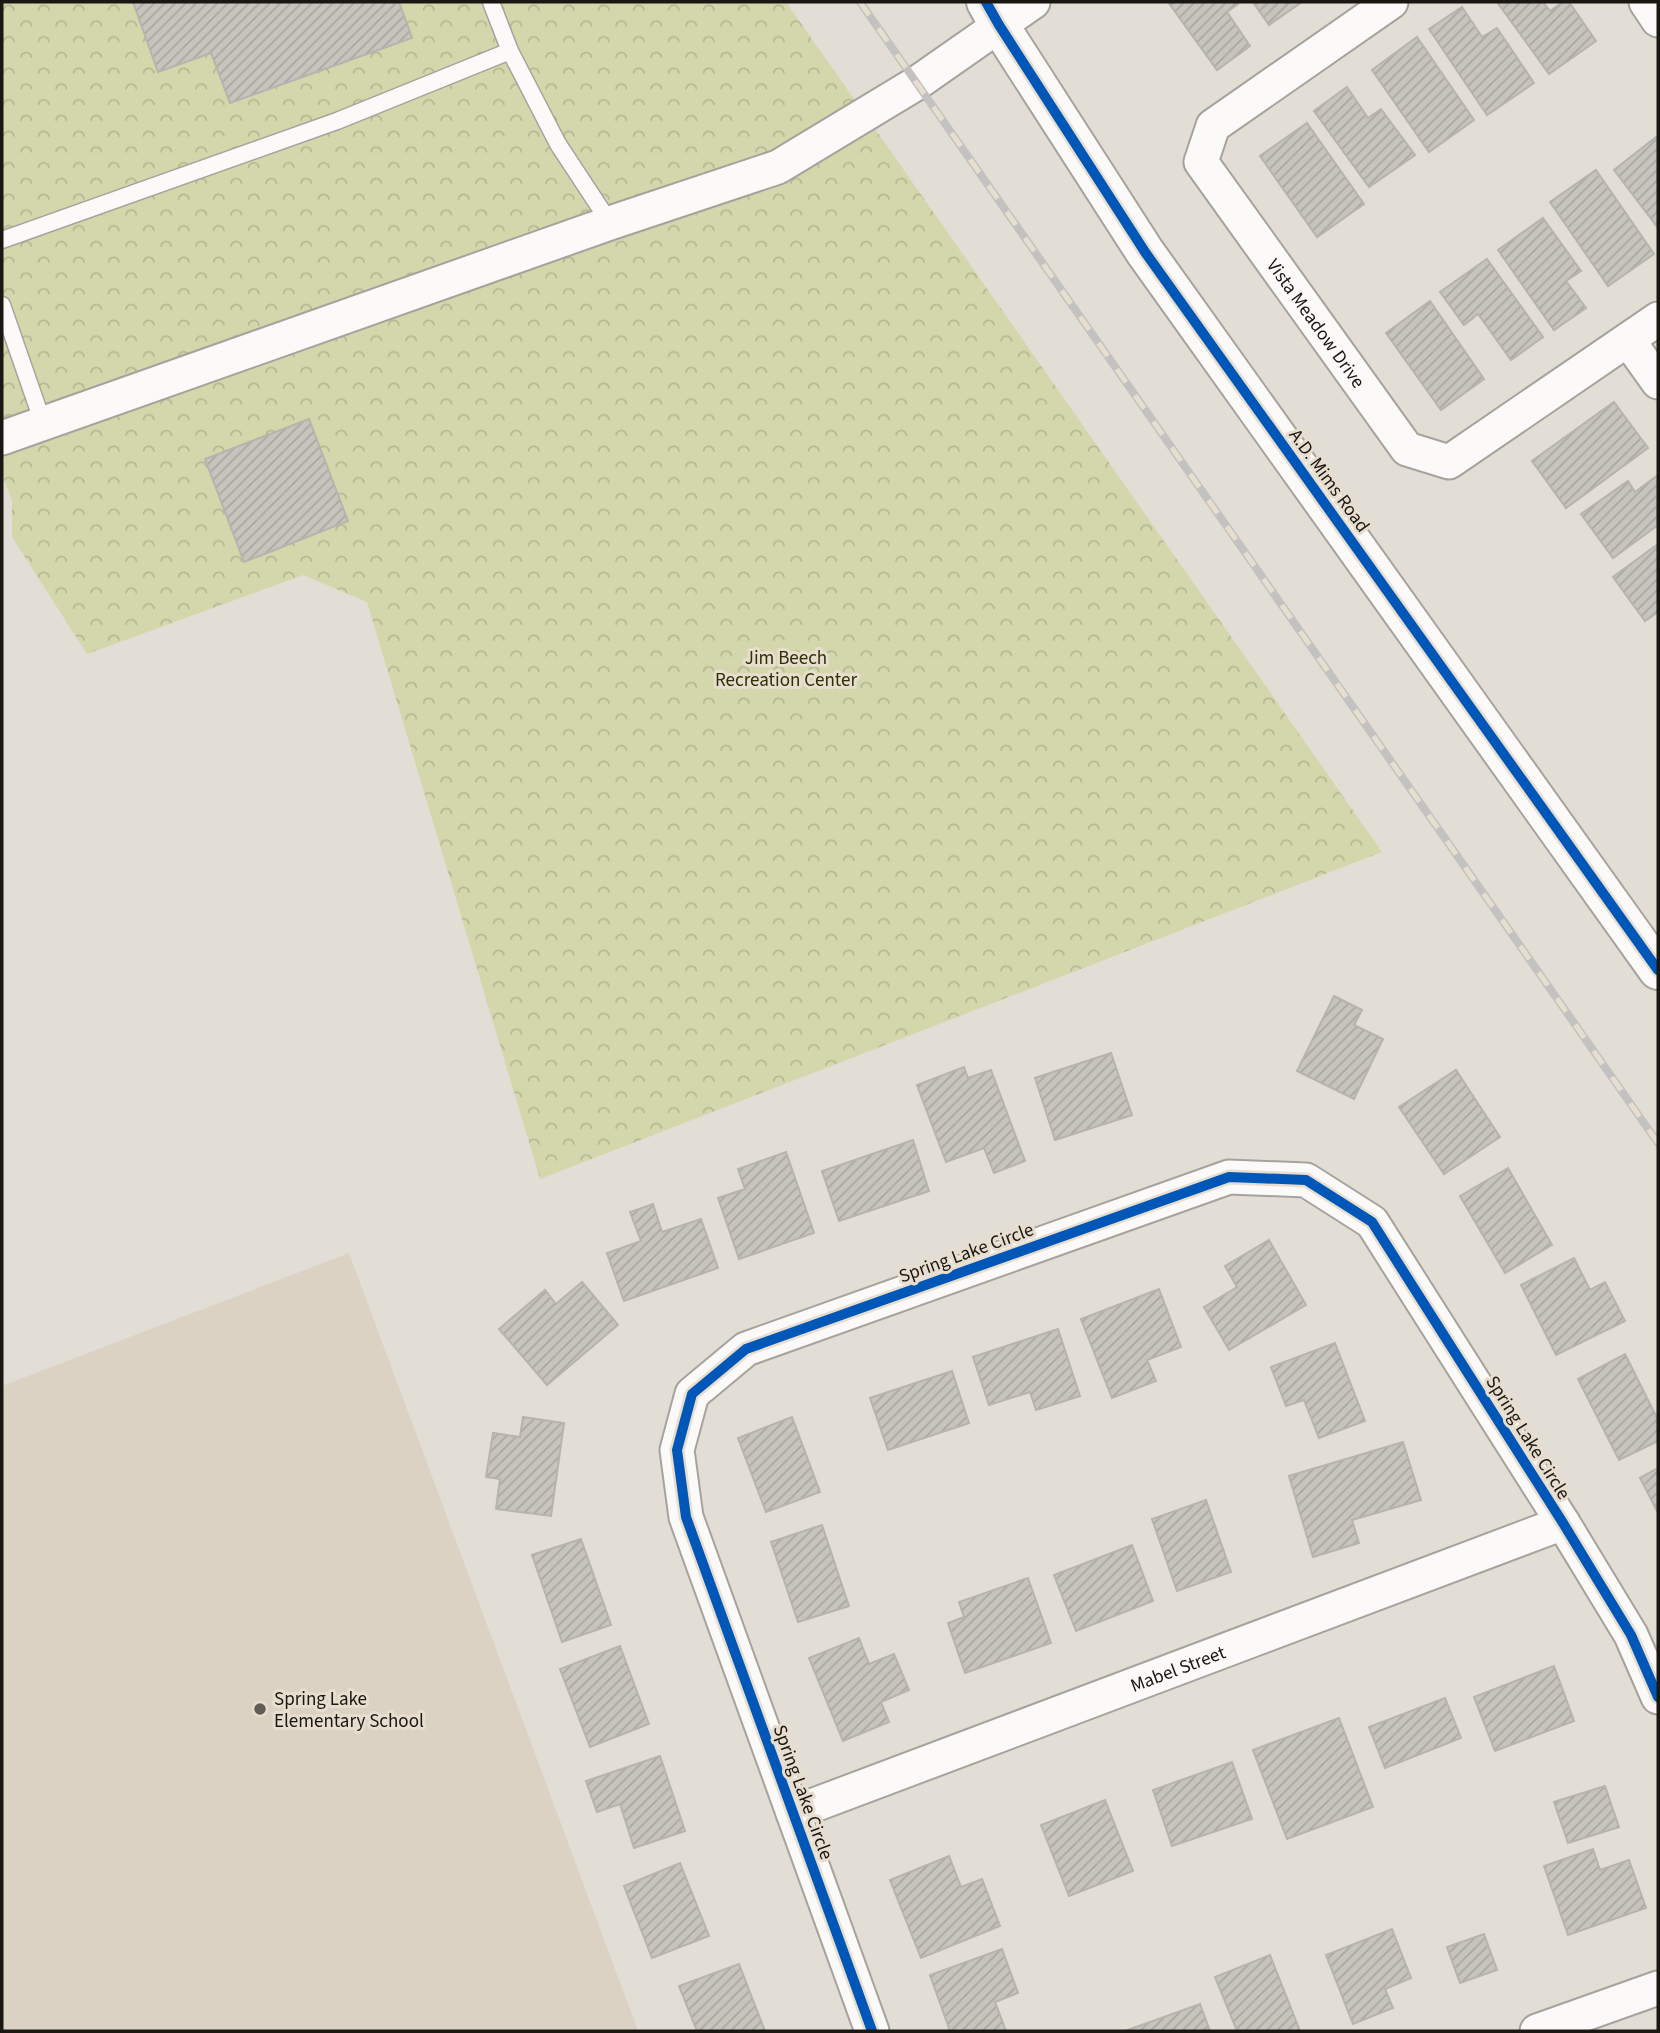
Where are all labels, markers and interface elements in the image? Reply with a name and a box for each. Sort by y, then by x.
street label: Vista Meadow Drive [1260,254,1371,394]
street label: A.D. Mims Road [1282,424,1376,538]
park label: Jim Beech Recreation Center [715,645,857,694]
street label: Spring Lake Circle [895,1216,1038,1290]
street label: Spring Lake Circle [1479,1371,1577,1505]
street label: Mabel Street [1127,1639,1230,1700]
place label: Spring Lake Elementary School [274,1686,424,1735]
marker: Spring Lake Elementary School [252,1701,268,1717]
street label: Spring Lake Circle [766,1721,840,1864]

